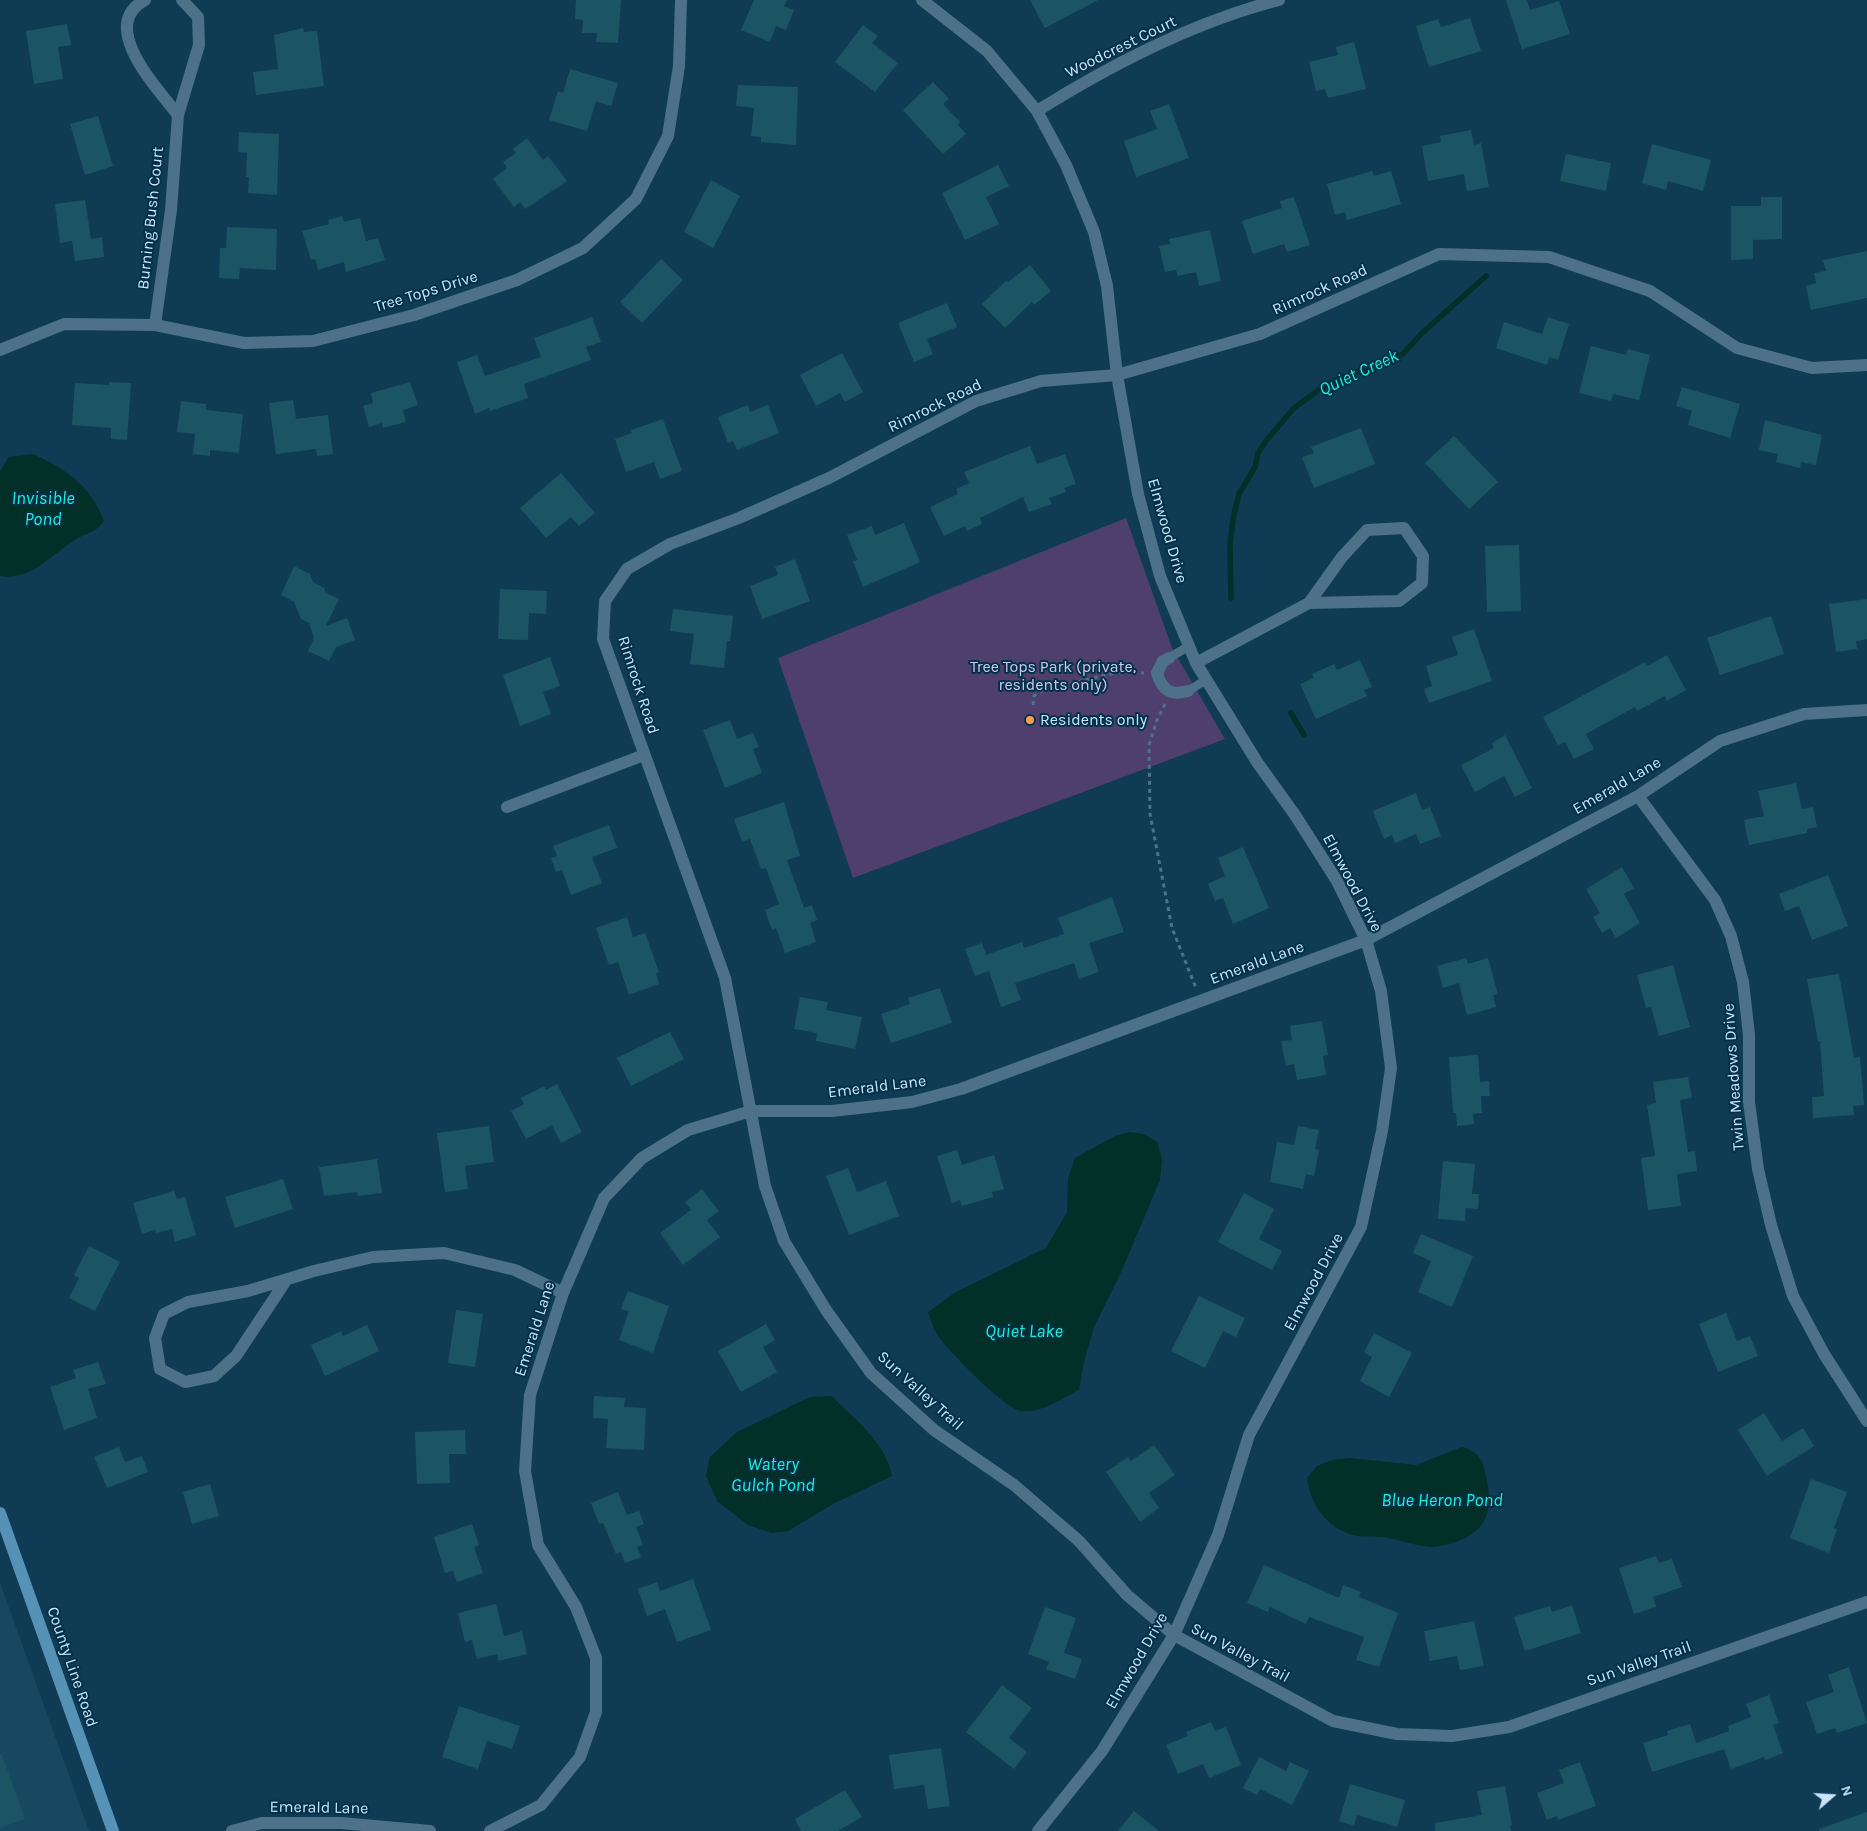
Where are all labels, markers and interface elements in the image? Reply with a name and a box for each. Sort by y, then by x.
street label: Woodcrest Court [1062,12,1180,82]
street label: Burning Bush Court [134,145,168,291]
street label: Rimrock Road [1270,260,1370,320]
street label: Tree Tops Drive [372,267,480,317]
water label: Quiet Creek [1316,345,1402,401]
street label: Rimrock Road [885,375,985,437]
street label: Elmwood Drive [1143,476,1191,586]
water label: Invisible Pond [12,488,74,530]
street label: Rimrock Road [613,634,663,736]
park label: Tree Tops Park (private, residents only) [970,657,1136,695]
place label: Residents only [1040,710,1147,730]
marker: Residents only [1024,714,1036,726]
street label: Emerald Lane [1569,753,1665,819]
street label: Elmwood Drive [1318,831,1386,935]
street label: Emerald Lane [1207,937,1307,989]
street label: Twin Meadows Drive [1719,1003,1749,1151]
street label: Emerald Lane [827,1071,927,1103]
street label: Elmwood Drive [1280,1230,1348,1334]
street label: Emerald Lane [511,1279,559,1379]
water label: Quiet Lake [985,1321,1063,1343]
street label: Sun Valley Trail [873,1347,967,1435]
water label: Watery Gulch Pond [731,1454,815,1496]
water label: Blue Heron Pond [1381,1490,1503,1512]
street label: County Line Road [42,1604,102,1730]
street label: Elmwood Drive [1102,1609,1172,1713]
street label: Sun Valley Trail [1187,1619,1293,1687]
street label: Sun Valley Trail [1584,1637,1694,1691]
north arrow [1807,1771,1857,1821]
text: N [1837,1783,1856,1798]
street label: Emerald Lane [269,1798,369,1818]

